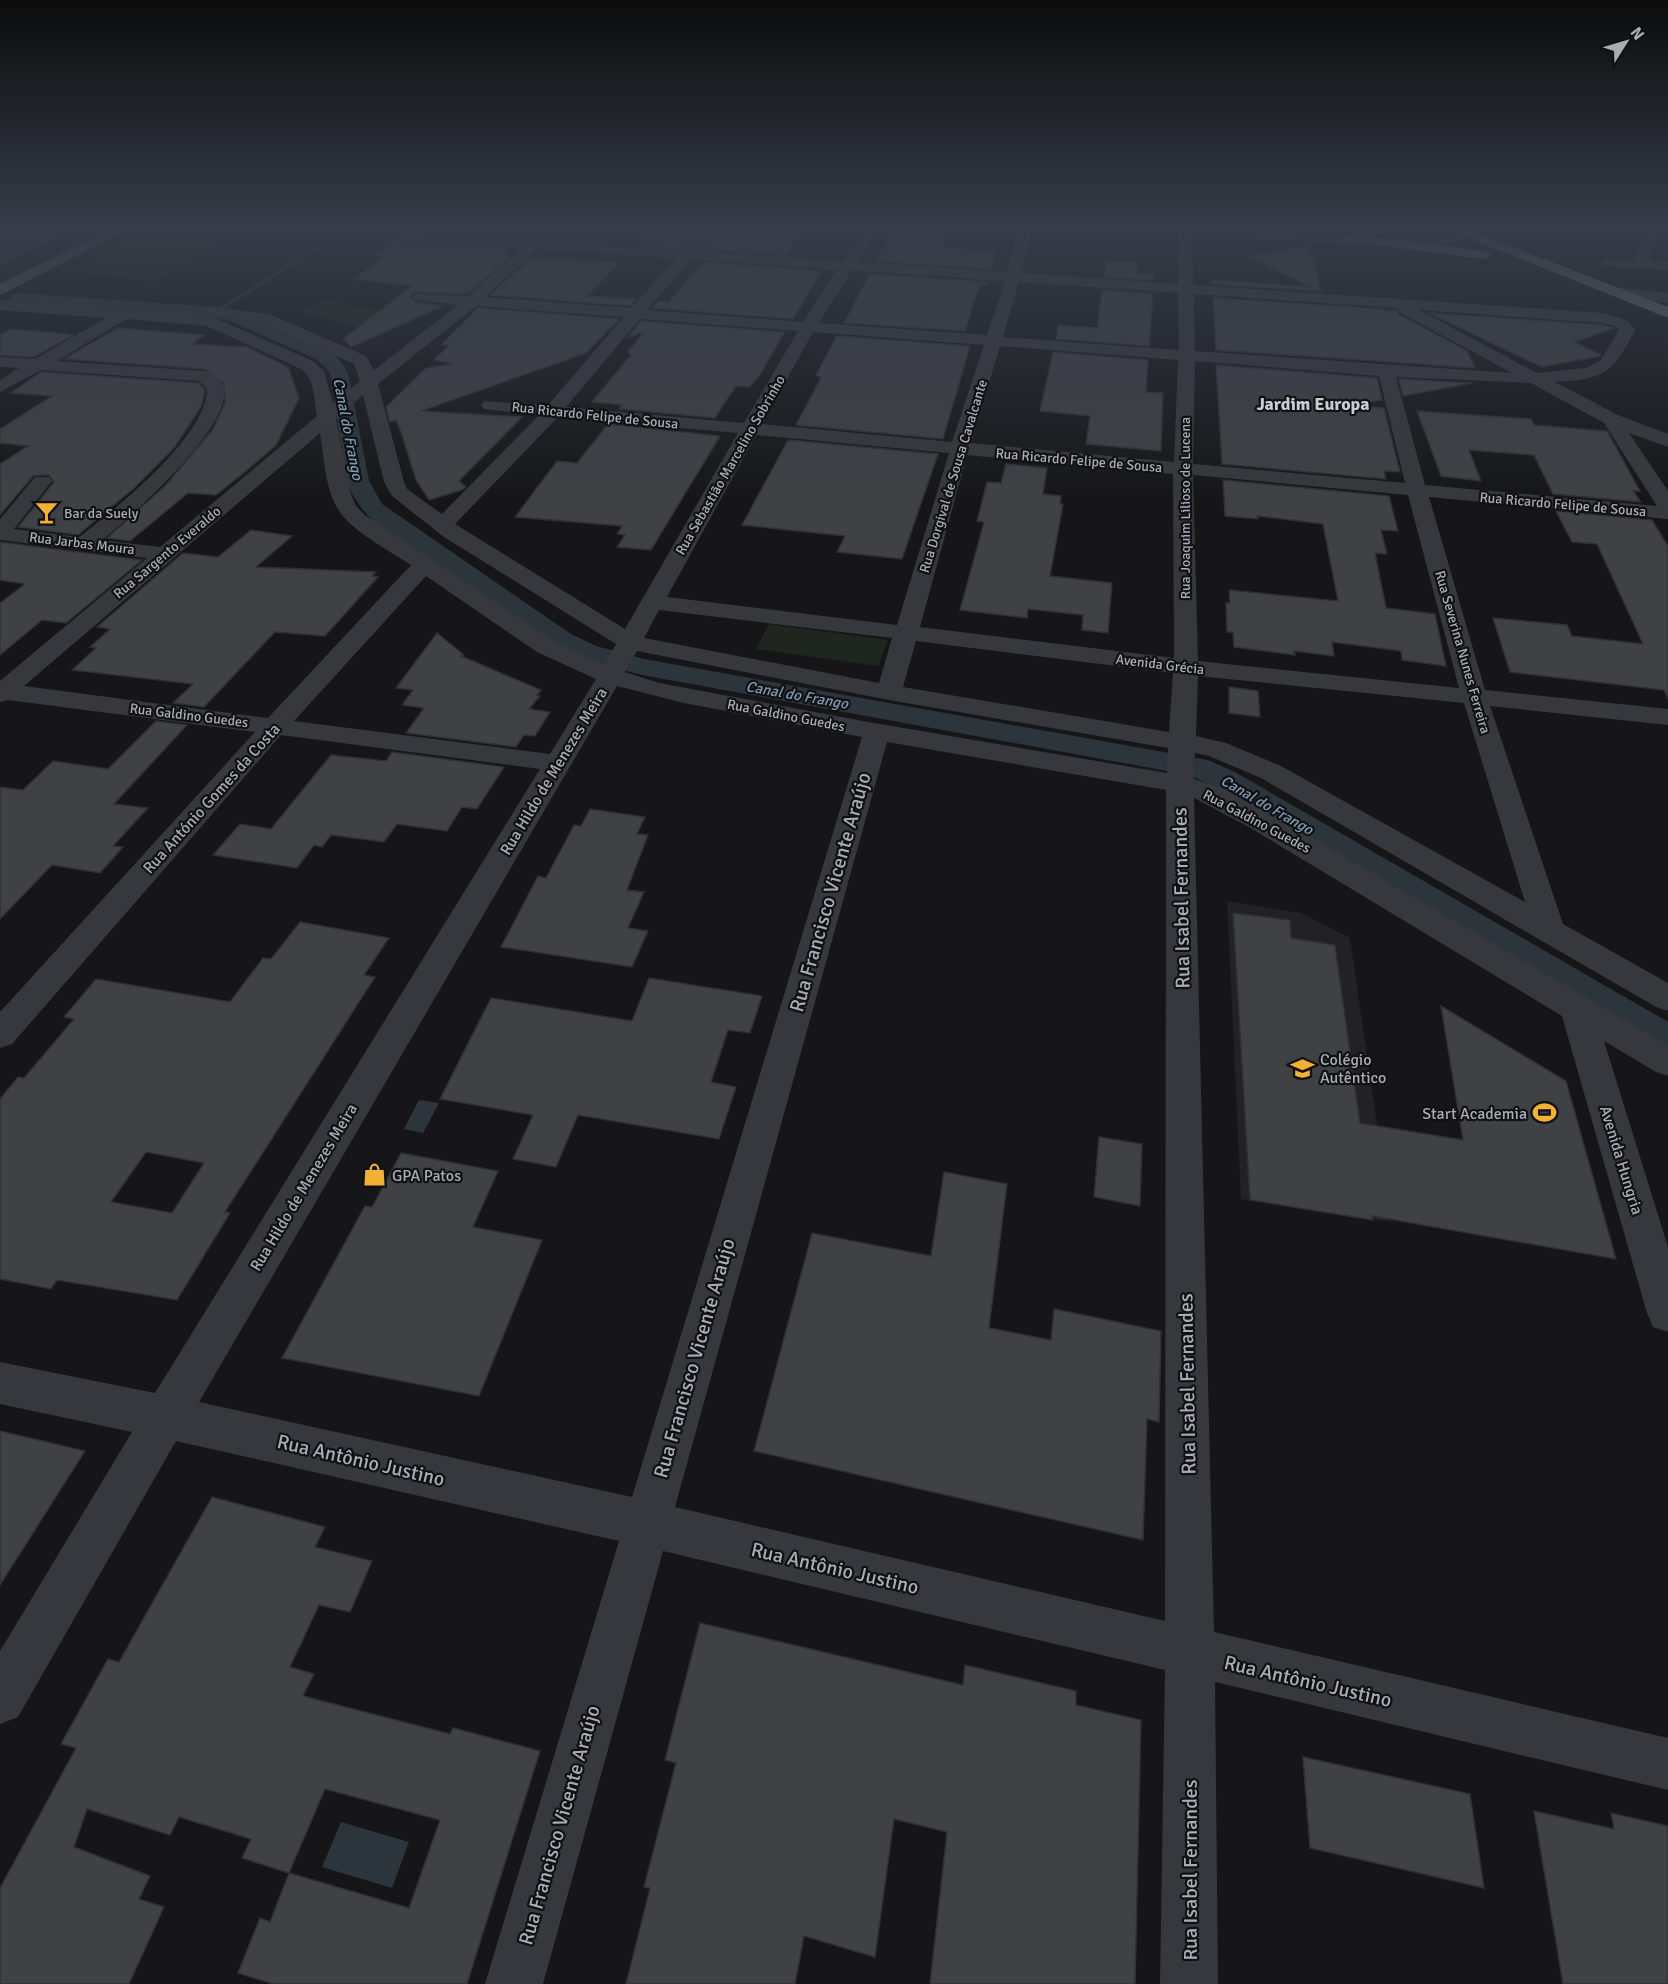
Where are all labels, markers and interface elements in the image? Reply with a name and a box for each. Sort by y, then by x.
north arrow [1596,12,1656,72]
text: N [1626,23,1649,44]
street label: Rua Sebastião Marcelino Sobrinho [672,373,789,558]
water label: Canal do Frango [329,376,367,483]
street label: Rua Dorgival de Sousa Cavalcante [916,377,991,575]
district label: Jardim Europa [1257,393,1370,415]
street label: Rua Ricardo Felipe de Sousa [511,398,679,433]
street label: Rua Joaquim Lilioso de Lucena [1177,417,1194,599]
street label: Rua Ricardo Felipe de Sousa [995,445,1163,476]
street label: Rua Ricardo Felipe de Sousa [1479,489,1647,520]
bar icon: Bar da Suely [33,500,59,526]
street label: Rua Sargento Everaldo [110,503,224,602]
place label: Bar da Suely [64,505,139,522]
street label: Rua Jarbas Moura [28,529,136,558]
street label: Rua Severina Nunes Ferreira [1431,569,1494,736]
street label: Avenida Grécia [1115,651,1205,678]
water label: Canal do Frango [744,677,851,713]
street label: Rua Hildo de Menezes Meira [496,684,612,859]
street label: Rua Galdino Guedes [726,696,846,735]
street label: Rua Galdino Guedes [129,700,249,731]
street label: Rua António Gomes da Costa [139,719,285,878]
street label: Rua Francisco Vicente Araújo [784,769,877,1015]
water label: Canal do Frango [1218,771,1317,839]
street label: Rua Galdino Guedes [1200,786,1313,857]
street label: Rua Isabel Fernandes [1167,807,1196,989]
place label: Colégio Autêntico [1320,1050,1386,1088]
school or university icon: Colégio Autêntico [1289,1055,1315,1081]
street label: Rua Hildo de Menezes Meira [246,1100,362,1275]
sports icon: Start Academia [1532,1100,1558,1126]
street label: Avenida Hungria [1595,1103,1647,1217]
place label: Start Academia [1422,1104,1527,1124]
shop icon: GPA Patos [361,1162,387,1188]
place label: GPA Patos [392,1166,461,1186]
street label: Rua Francisco Vicente Araújo [648,1235,741,1481]
street label: Rua Isabel Fernandes [1173,1293,1202,1475]
street label: Rua Antônio Justino [275,1429,447,1492]
street label: Rua Antônio Justino [749,1537,921,1600]
street label: Rua Antônio Justino [1222,1650,1394,1713]
street label: Rua Francisco Vicente Araújo [513,1702,606,1948]
street label: Rua Isabel Fernandes [1178,1779,1203,1961]

